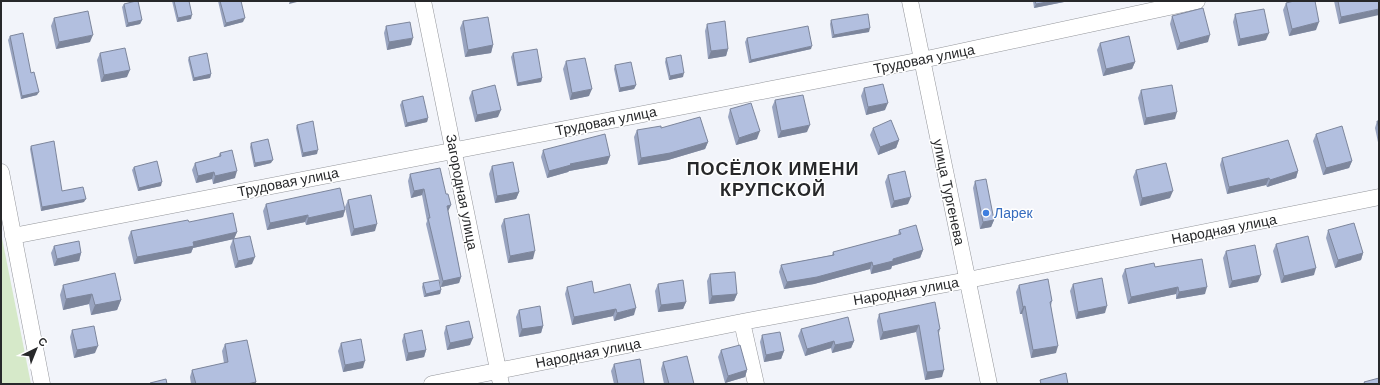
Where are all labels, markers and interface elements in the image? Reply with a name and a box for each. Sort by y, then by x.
street label: Трудовая улица [872,40,976,78]
street label: Трудовая улица [554,102,658,140]
street label: Загородная улица [442,133,482,252]
street label: улица Тургенева [929,137,969,247]
district label: ПОСЁЛОК ИМЕНИ КРУПСКОЙ [687,157,859,202]
street label: Трудовая улица [236,163,340,201]
place label: Ларек [994,204,1034,222]
marker: Ларек [981,208,991,218]
street label: Народная улица [1170,210,1278,248]
street label: Народная улица [852,273,960,309]
north arrow [16,329,56,369]
text: С [35,334,51,350]
street label: Народная улица [534,334,642,372]

